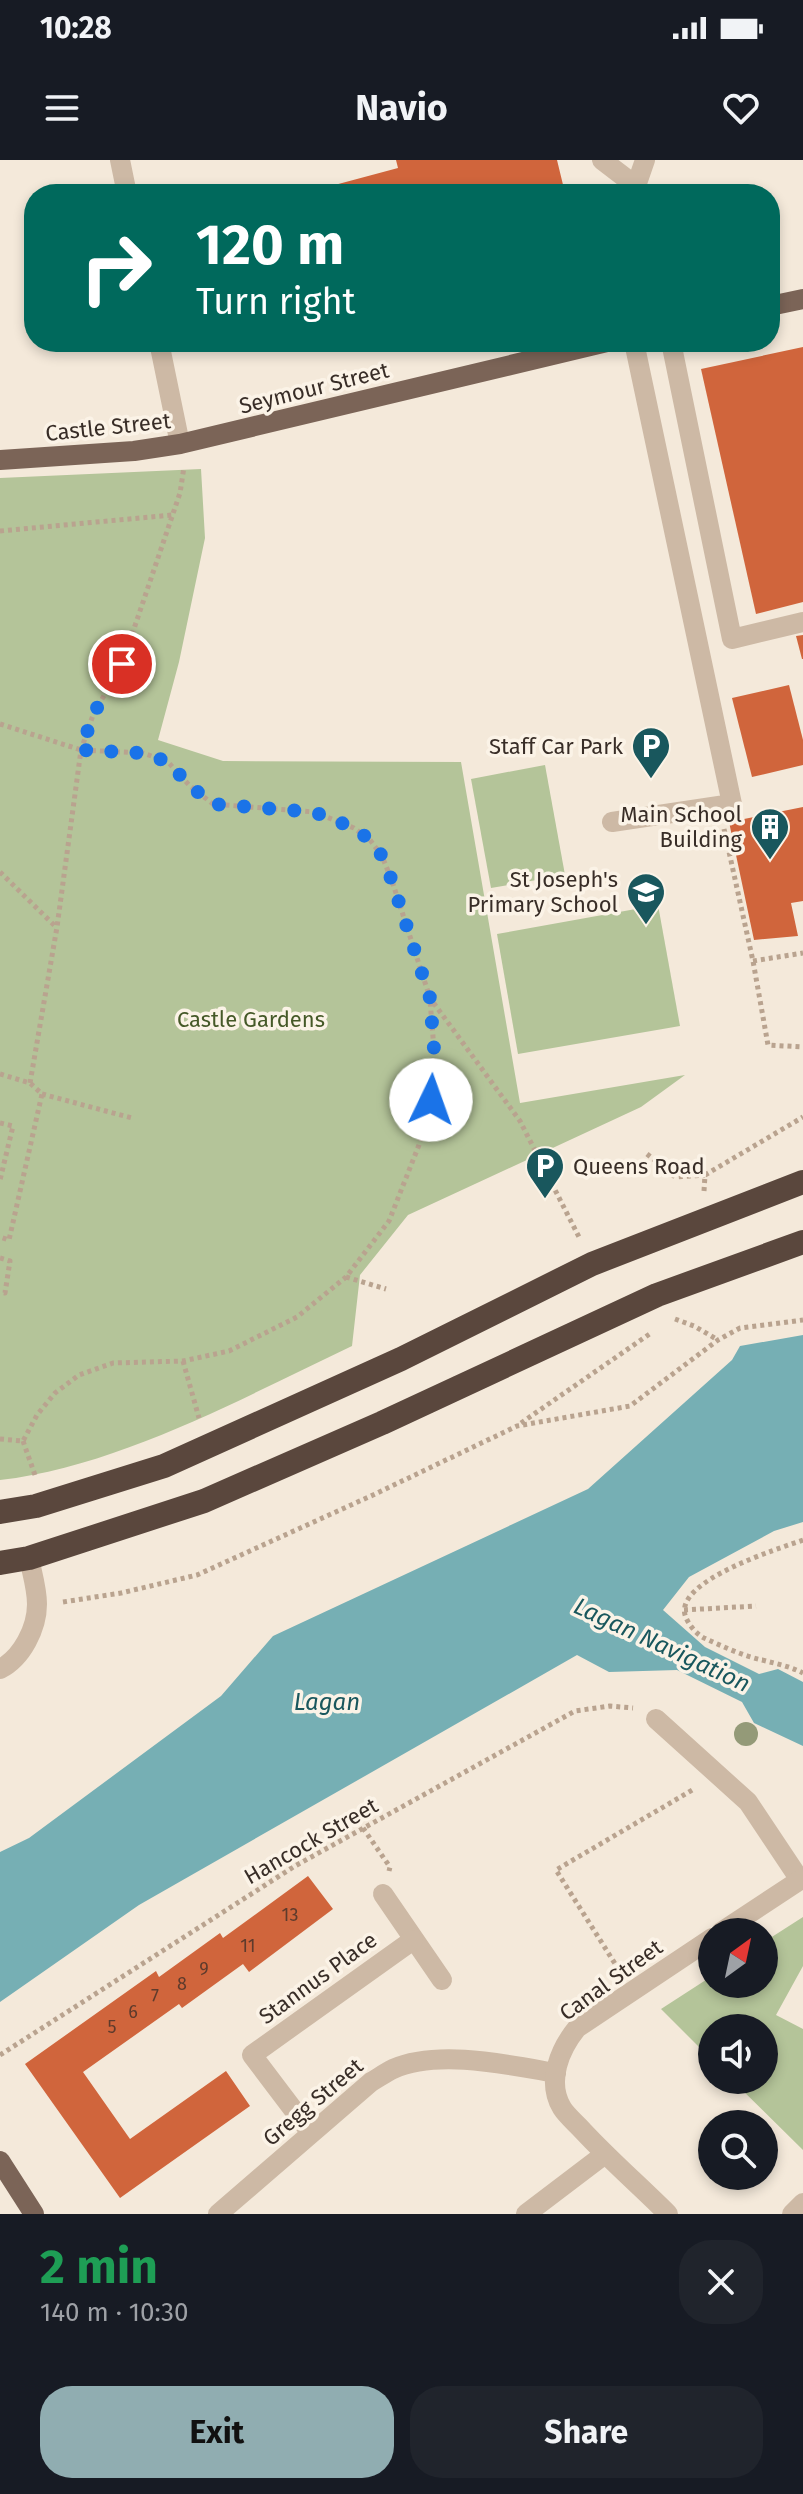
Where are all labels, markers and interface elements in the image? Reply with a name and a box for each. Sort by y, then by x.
text: 10:28 [40,10,112,46]
icon: menu [40,86,84,130]
text: Navio [355,86,448,130]
icon: heart [719,86,763,130]
text: 120 m [196,212,344,279]
icon: right [64,216,168,320]
text: Turn right [196,280,356,324]
street label: Seymour Street [236,356,392,420]
street label: Castle Street [44,407,172,447]
pin [88,630,156,698]
icon: arrive [100,642,144,686]
parking icon: Staff Car Park [630,725,672,780]
place label: Staff Car Park [489,733,624,760]
place label: Main School Building [620,801,743,853]
building icon: Main School Building [749,806,791,861]
place label: St Joseph's Primary School [467,866,618,918]
school or university icon: St Joseph's Primary School [625,871,667,926]
park label: Castle Gardens [177,1006,325,1033]
position arrow [389,1058,473,1142]
parking icon: Queens Road [524,1145,566,1200]
place label: Queens Road [573,1153,705,1180]
water label: Lagan Navigation [569,1592,755,1698]
water label: Lagan [294,1688,360,1716]
street label: Hancock Street [239,1792,383,1890]
house number: 13 [282,1904,298,1926]
north arrow [698,1918,778,1998]
map controls [698,1918,778,2190]
street label: Stannus Place [254,1926,382,2030]
street label: Canal Street [554,1934,668,2026]
house number: 11 [240,1935,256,1957]
house number: 9 [199,1958,209,1980]
house number: 8 [177,1973,187,1995]
house number: 7 [151,1985,159,2007]
house number: 6 [128,2001,138,2023]
button: sound [698,2014,778,2094]
house number: 5 [107,2016,117,2038]
street label: Gregg Street [258,2052,368,2152]
button: search [698,2110,778,2190]
text: 2 min [40,2238,158,2296]
button: close [679,2240,763,2324]
text: 140 m · 10:30 [40,2297,189,2328]
button: Exit [40,2386,394,2478]
button: Share [410,2386,763,2478]

